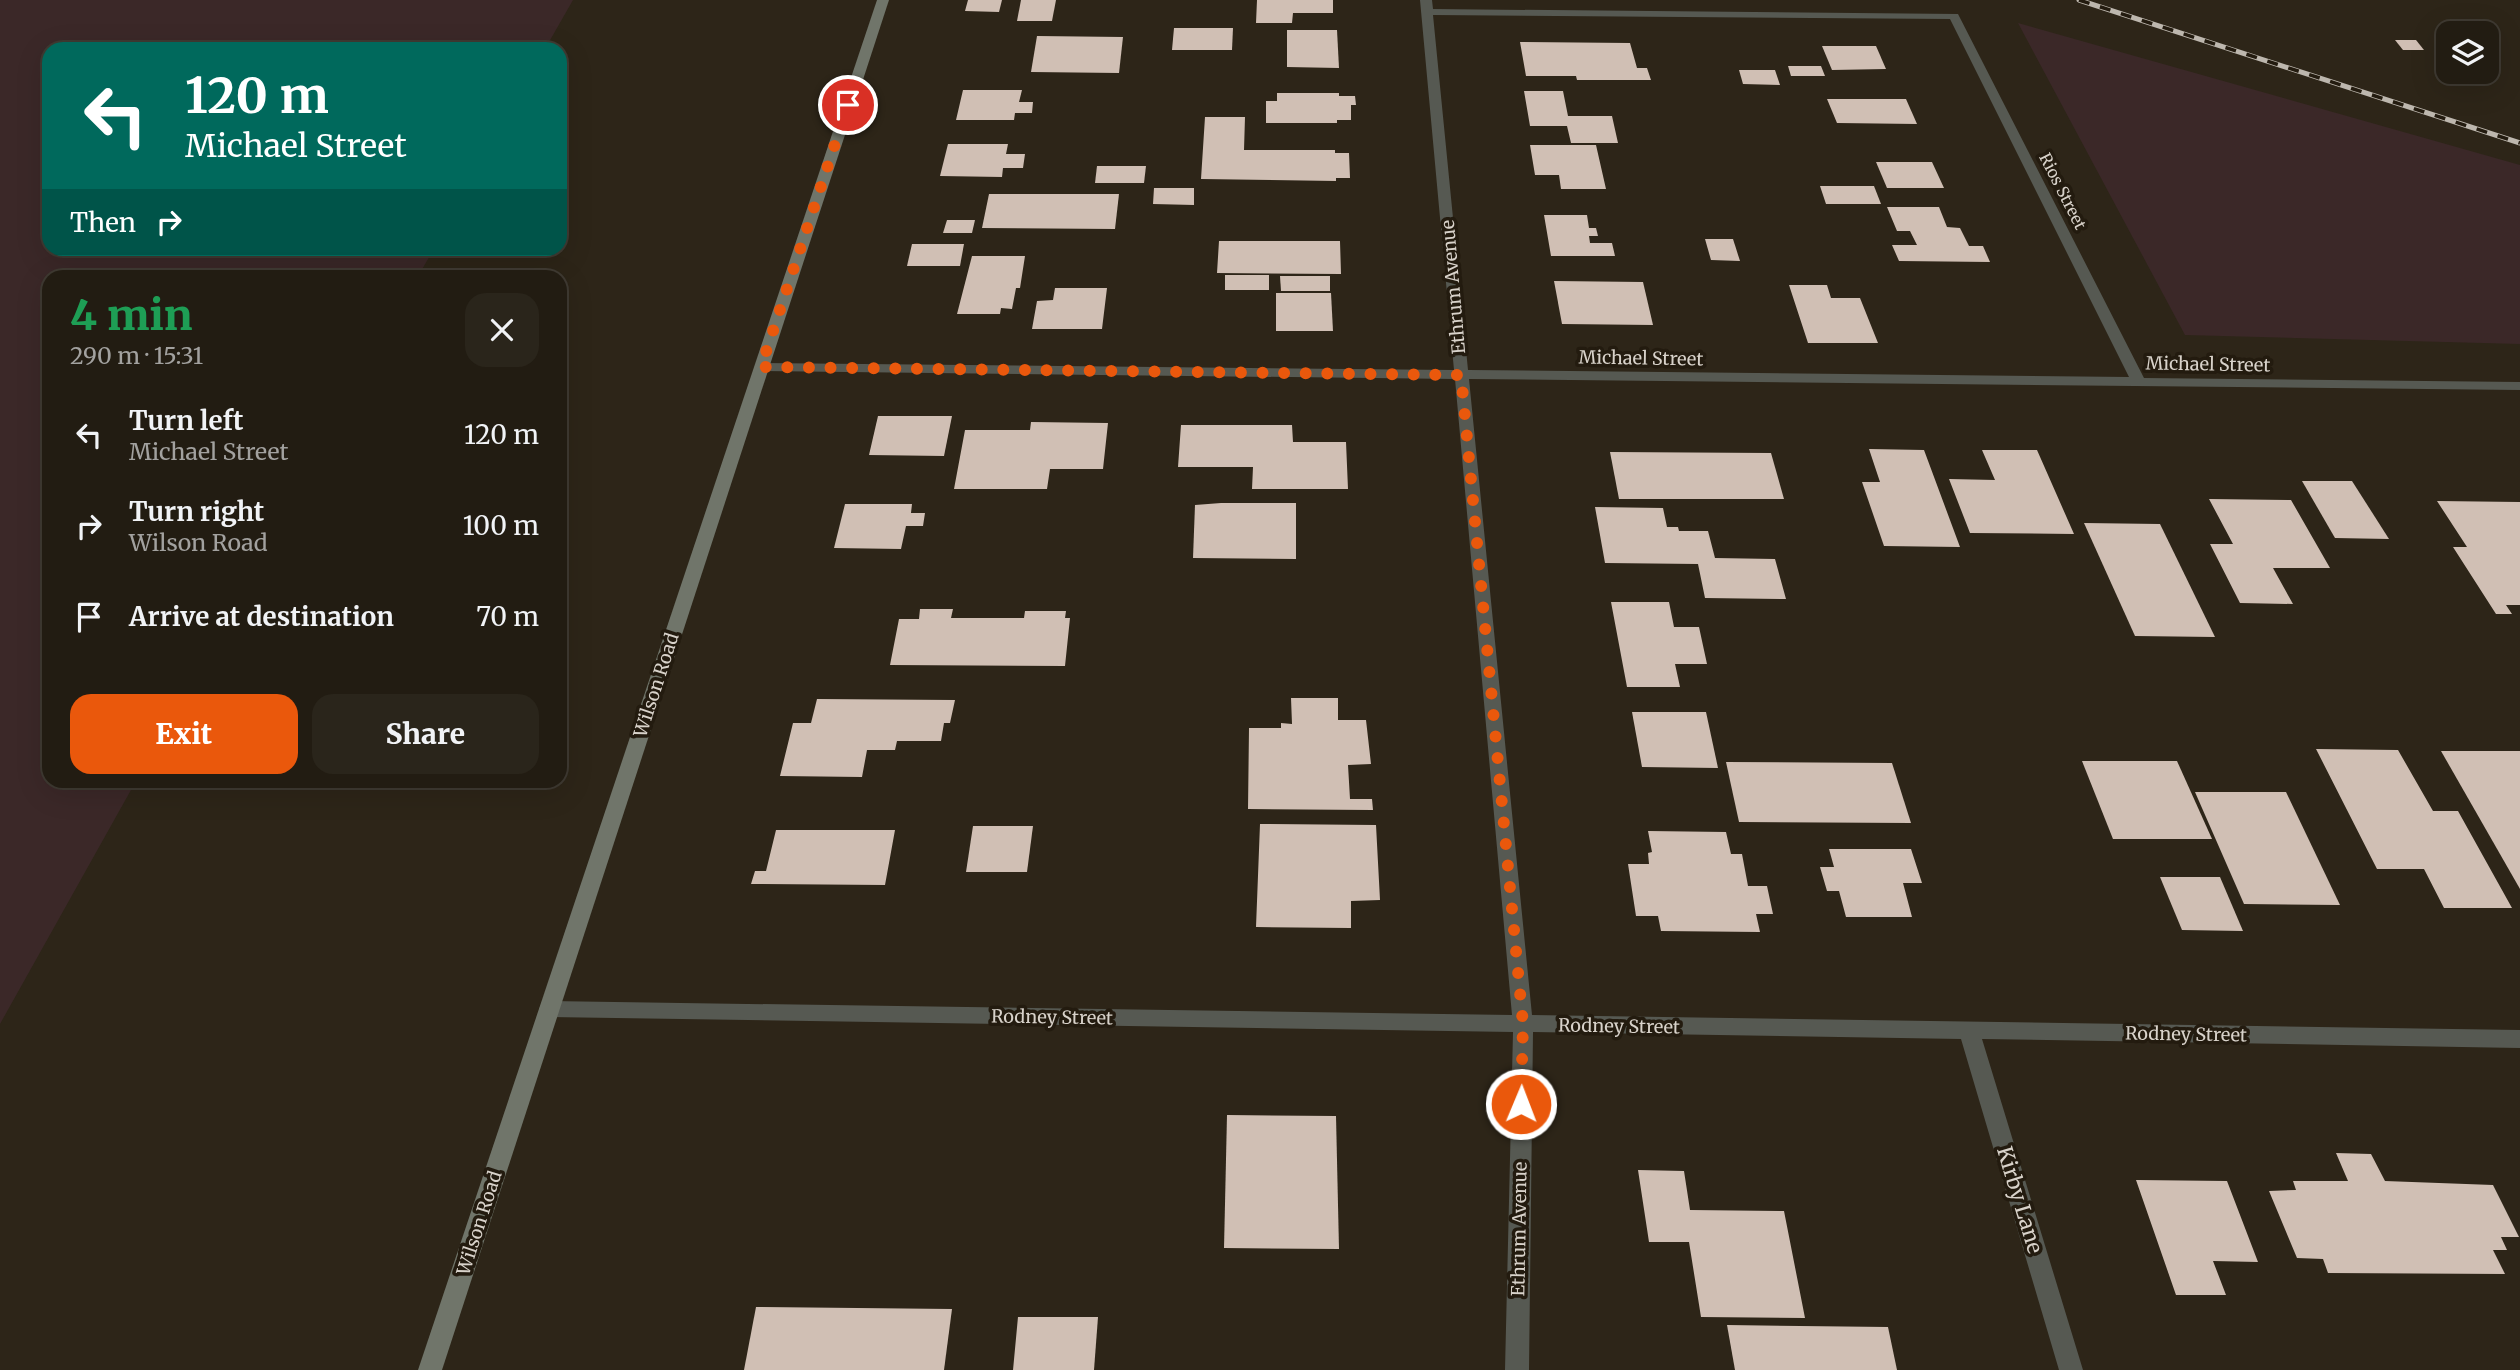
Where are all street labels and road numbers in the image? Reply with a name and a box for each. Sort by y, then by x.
street label: Rios Street [2035,149,2091,233]
street label: Ethrum Avenue [1436,219,1470,355]
street label: Michael Street [1578,345,1704,371]
street label: Michael Street [2145,351,2271,377]
street label: Wilson Road [628,630,684,741]
street label: Rodney Street [991,1004,1113,1030]
street label: Rodney Street [1558,1013,1680,1039]
street label: Rodney Street [2125,1021,2247,1047]
street label: Kirby Lane [1991,1143,2049,1257]
street label: Ethrum Avenue [1506,1161,1532,1297]
street label: Wilson Road [451,1168,507,1279]

